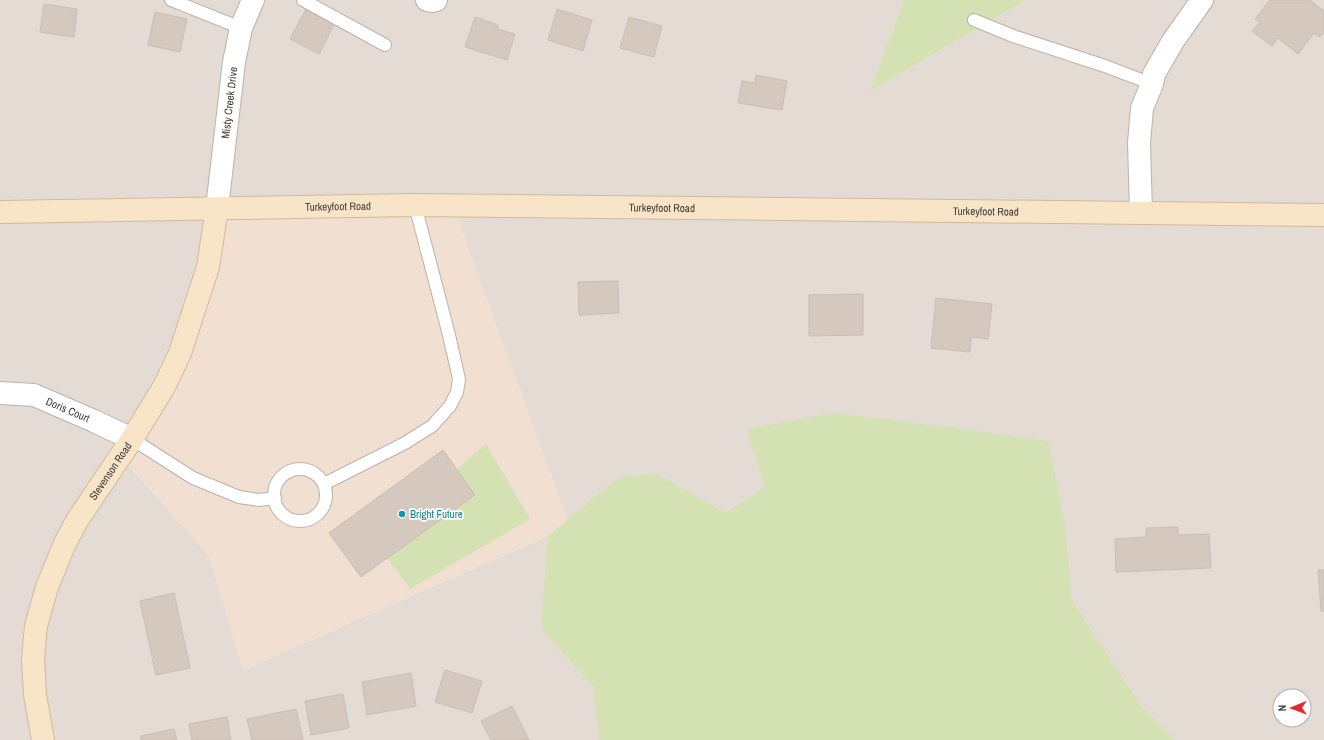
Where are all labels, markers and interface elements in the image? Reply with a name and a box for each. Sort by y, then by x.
street label: Misty Creek Drive [218,66,240,139]
street label: Turkeyfoot Road [305,199,371,214]
street label: Turkeyfoot Road [629,200,695,215]
street label: Turkeyfoot Road [953,204,1019,219]
street label: Doris Court [44,394,92,425]
street label: Stevenson Road [86,440,135,503]
place label: Bright Future [410,507,463,521]
marker: Bright Future [397,509,407,519]
north arrow [1272,688,1312,728]
text: N [1275,705,1289,712]

